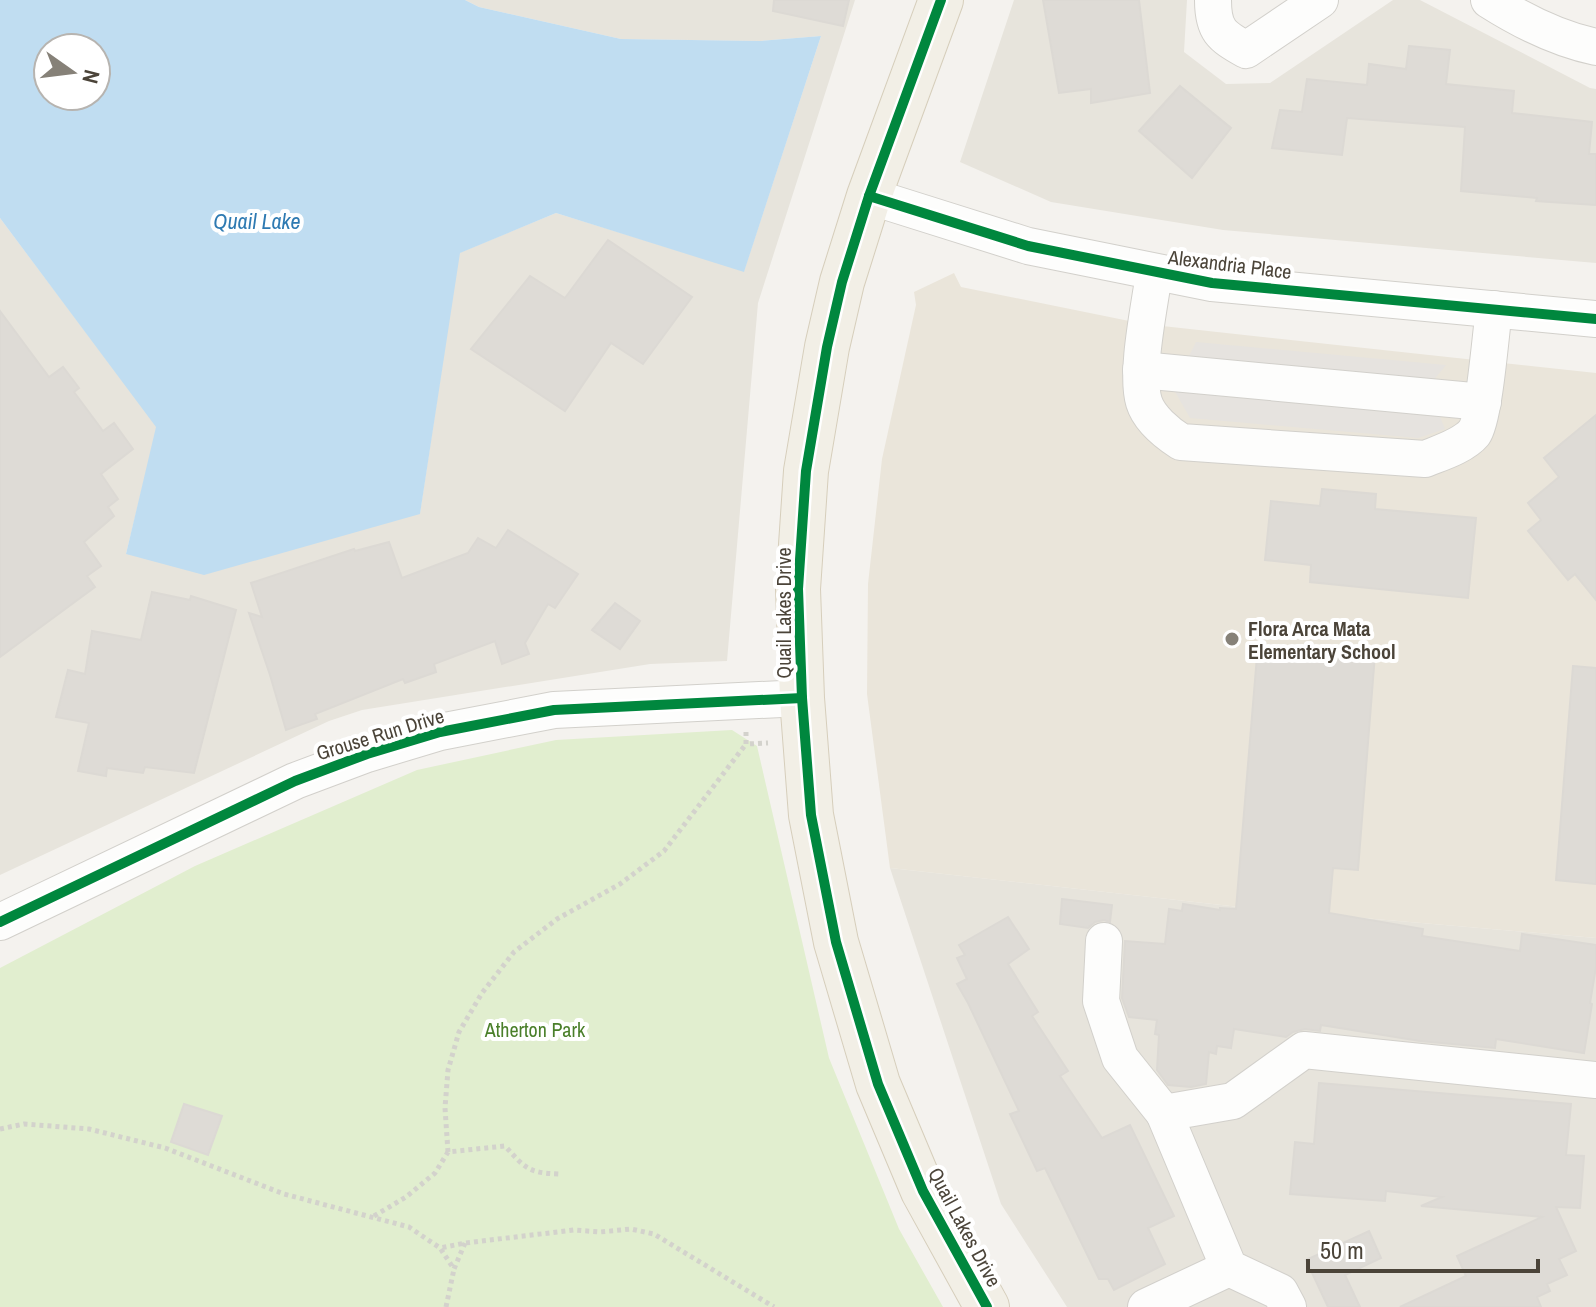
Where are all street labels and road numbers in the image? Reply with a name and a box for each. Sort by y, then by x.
street label: Alexandria Place [1166,243,1293,285]
street label: Quail Lakes Drive [770,547,797,679]
street label: Grouse Run Drive [313,702,447,766]
street label: Quail Lakes Drive [922,1163,1008,1291]

